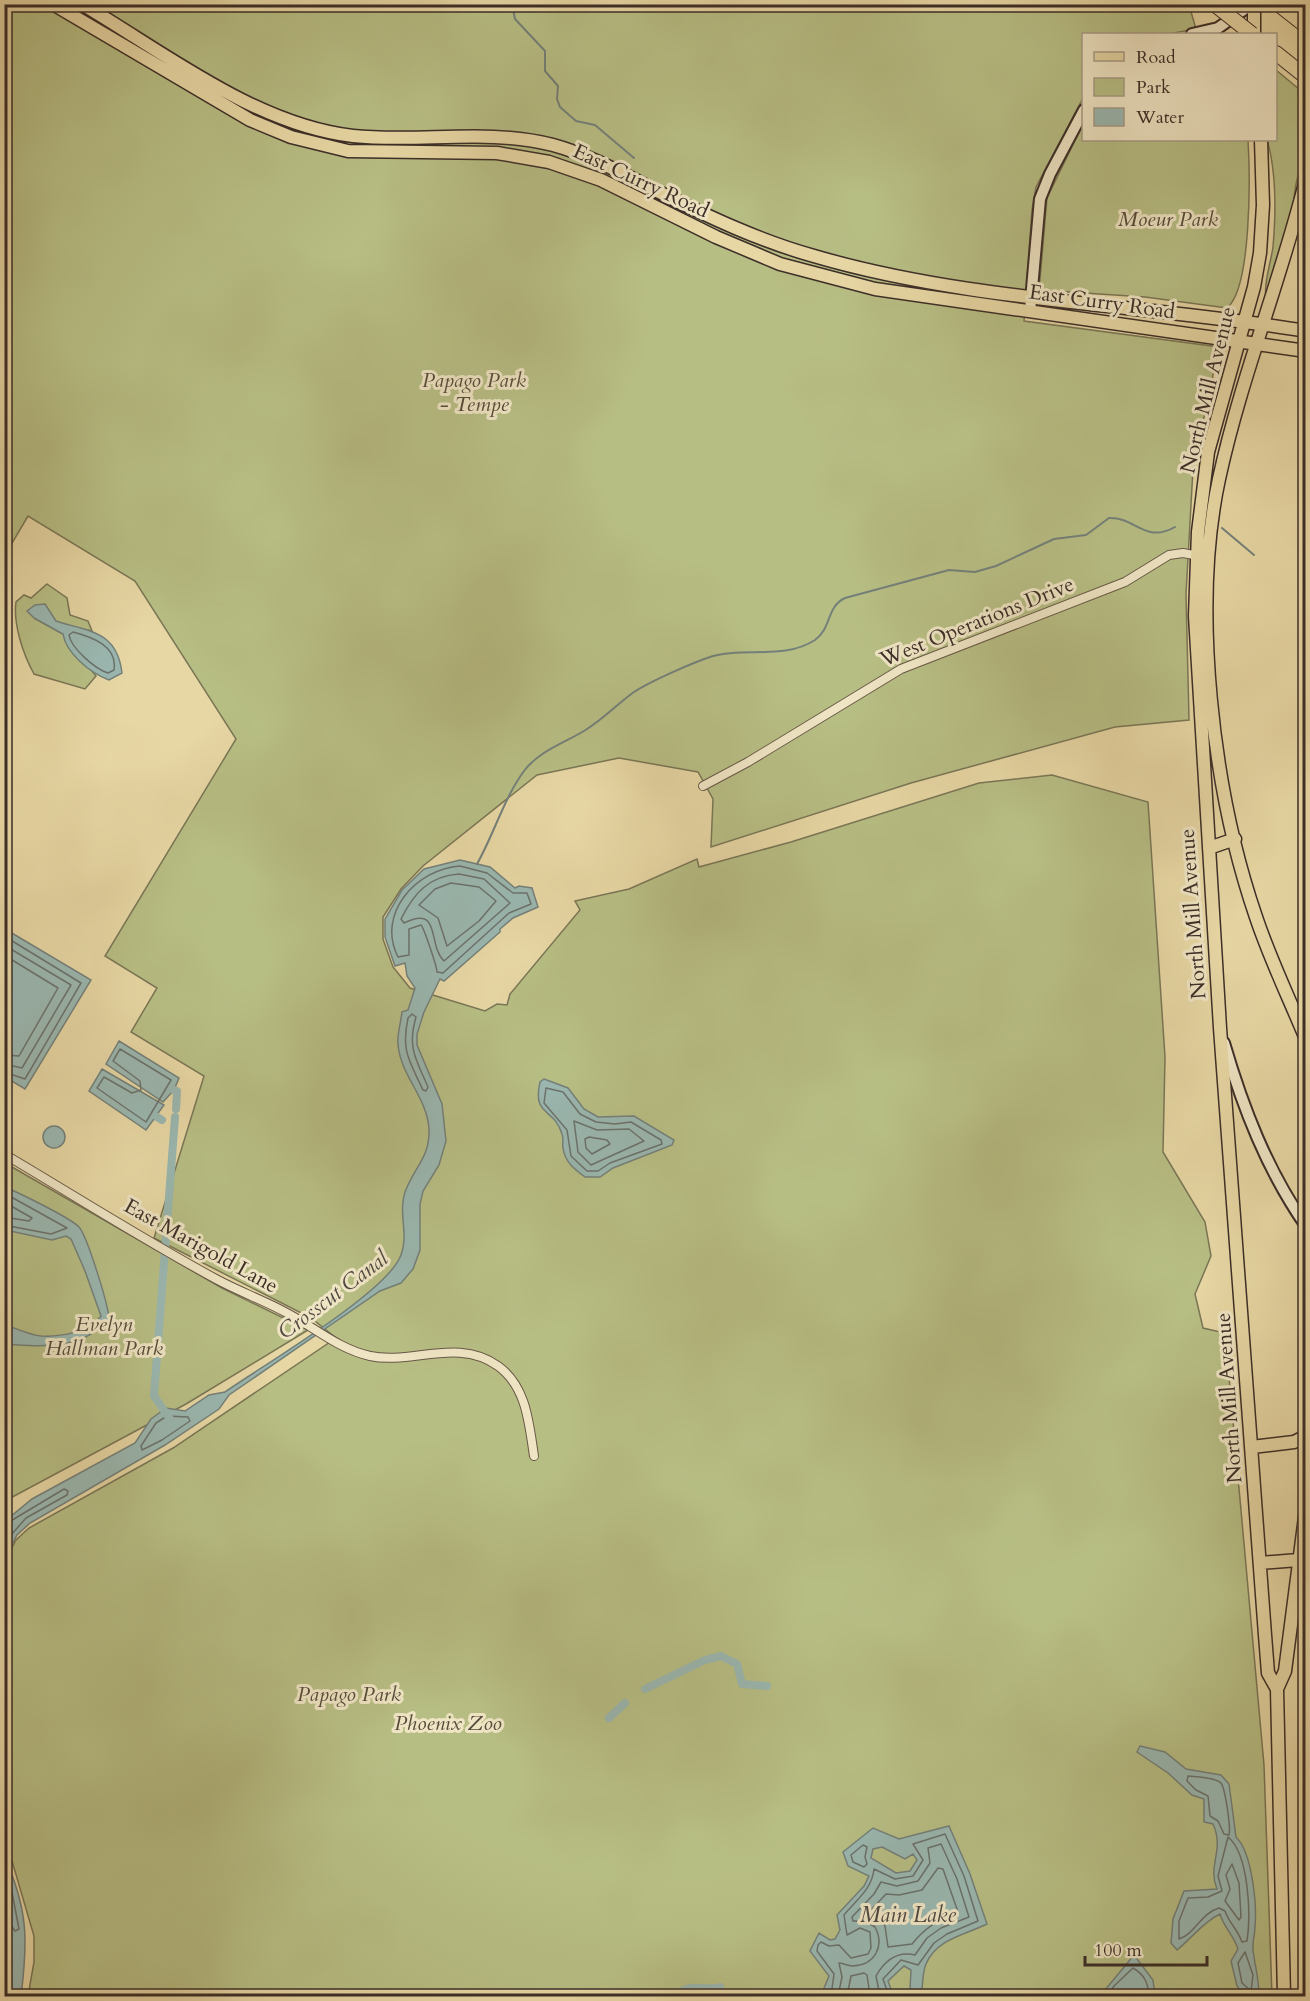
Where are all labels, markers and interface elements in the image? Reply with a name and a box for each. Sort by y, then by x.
legend [1082,33,1277,141]
text: Road [1136,45,1176,70]
text: Park [1136,75,1171,100]
text: Water [1135,105,1185,130]
street label: East Curry Road [568,137,714,225]
park label: Moeur Park [1118,205,1219,234]
street label: East Curry Road [1027,277,1177,327]
street label: North Mill Avenue [1173,304,1243,476]
park label: Papago Park - Tempe [422,366,527,419]
street label: West Operations Drive [875,570,1078,675]
street label: North Mill Avenue [1173,828,1213,1000]
street label: East Marigold Lane [119,1192,283,1300]
water label: Crosscut Canal [272,1243,395,1346]
park label: Evelyn Hallman Park [45,1310,163,1363]
street label: North Mill Avenue [1209,1312,1249,1484]
park label: Papago Park [297,1680,402,1709]
park label: Phoenix Zoo [394,1709,502,1738]
water label: Main Lake [860,1900,957,1930]
scale bar [1085,1929,1206,1967]
text: 100 m [1094,1938,1142,1963]

